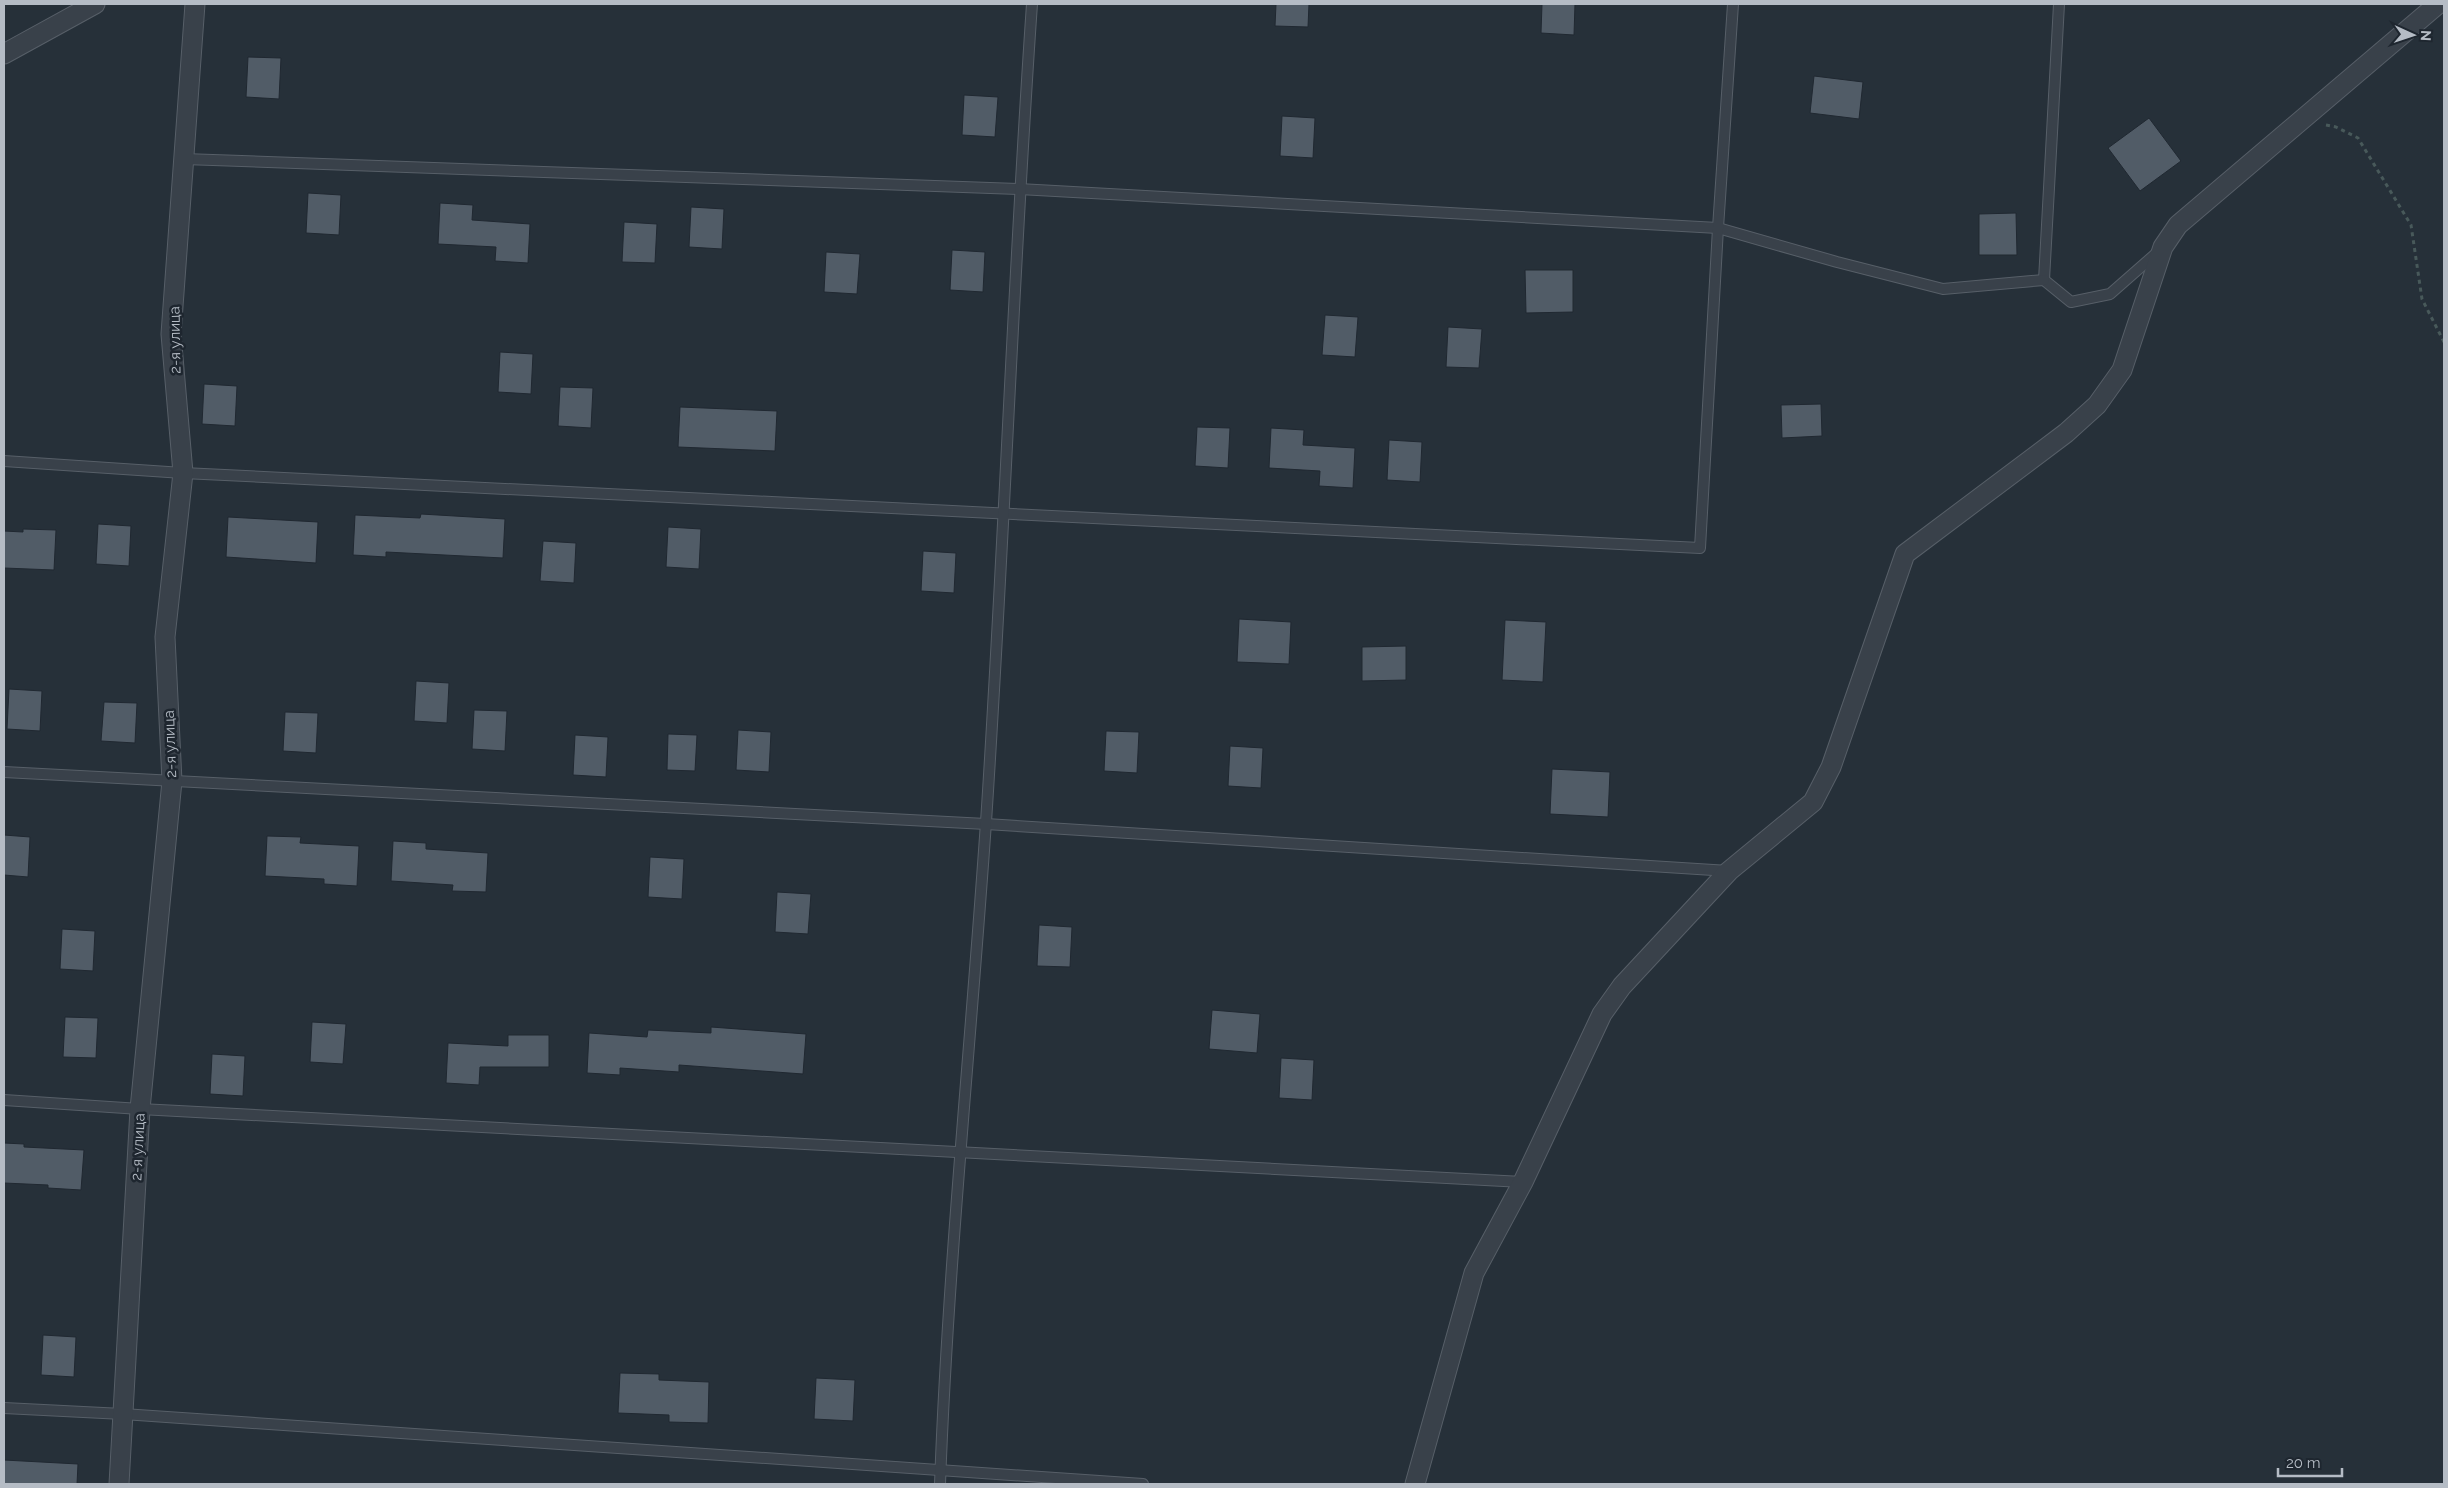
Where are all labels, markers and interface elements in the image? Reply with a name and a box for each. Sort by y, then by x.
north arrow [2388,10,2438,60]
text: N [2418,30,2434,41]
street label: 2-я улица [165,306,185,374]
street label: 2-я улица [160,710,180,778]
street label: 2-я улица [127,1113,149,1181]
scale bar [2278,1446,2342,1478]
text: 20 m [2286,1454,2321,1472]

